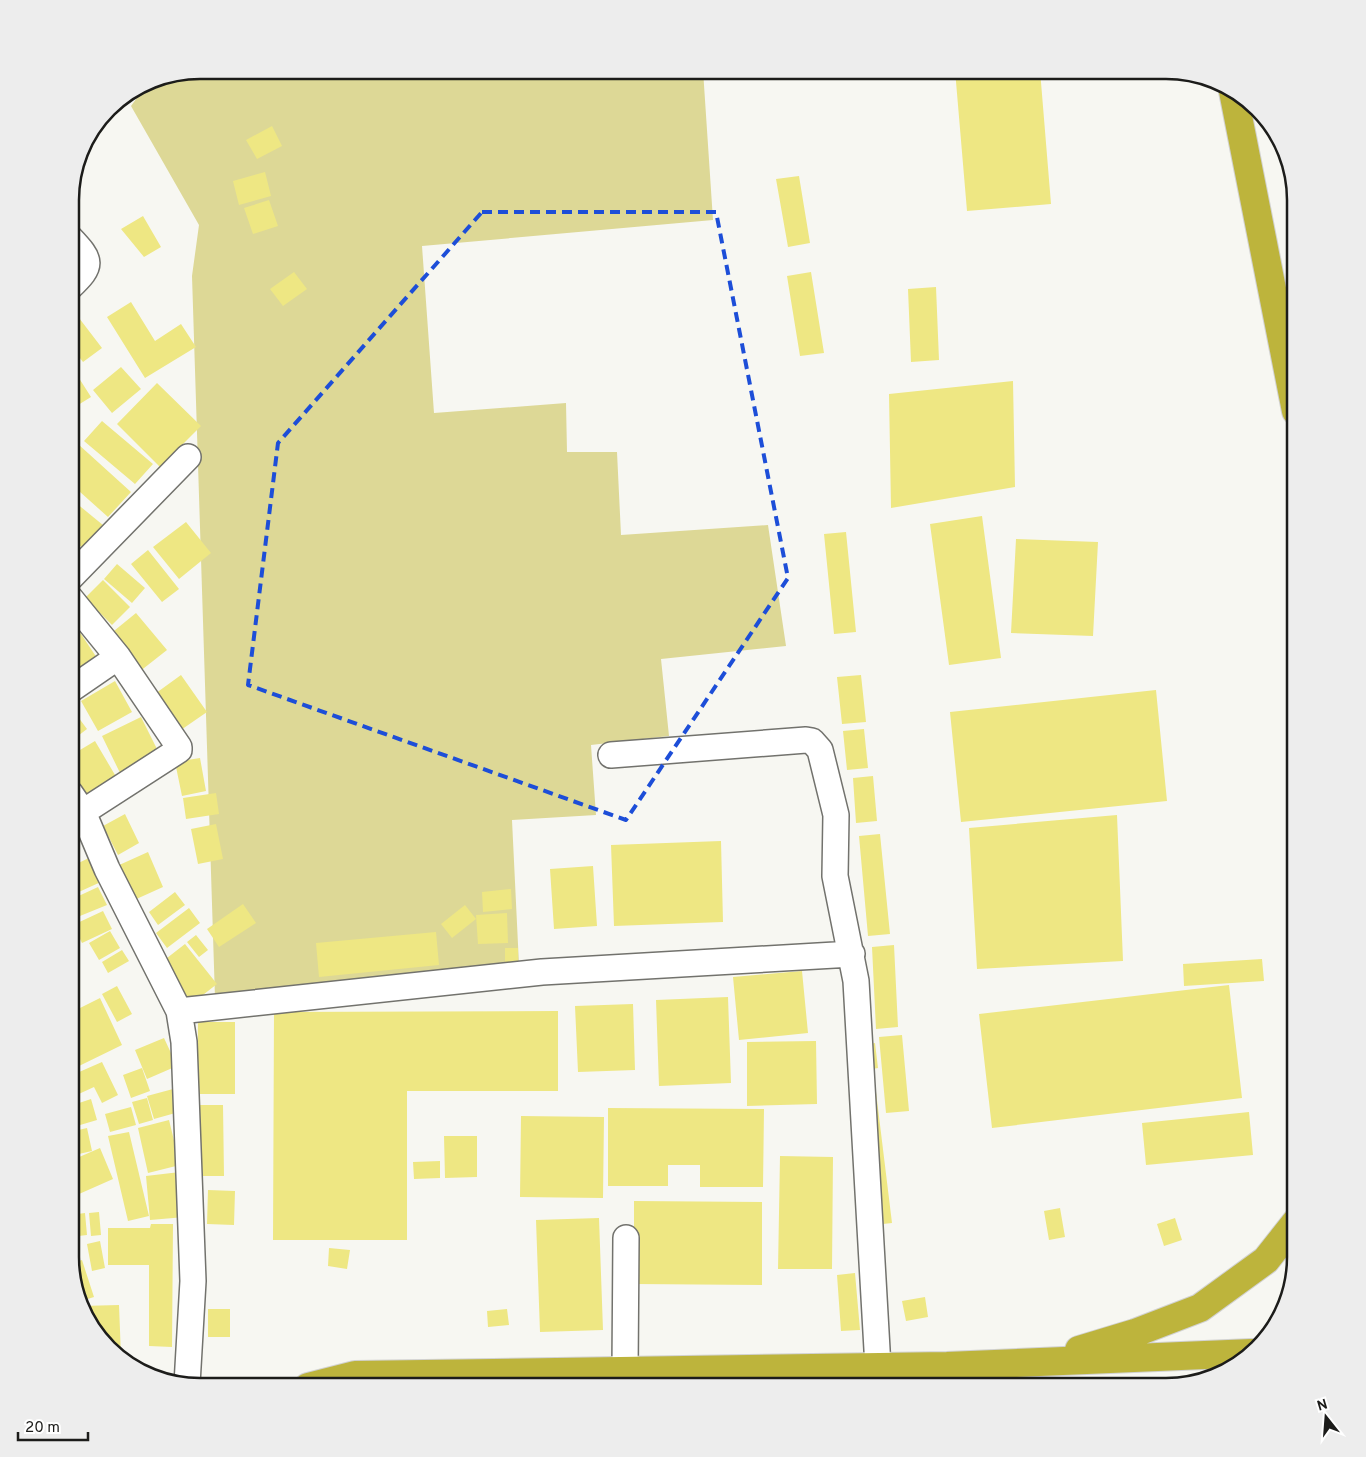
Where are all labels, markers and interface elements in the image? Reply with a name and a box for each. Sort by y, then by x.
north arrow [1301,1392,1351,1442]
text: N [1315,1396,1330,1416]
scale bar [18,1410,88,1442]
text: 20 m [25,1419,60,1438]

